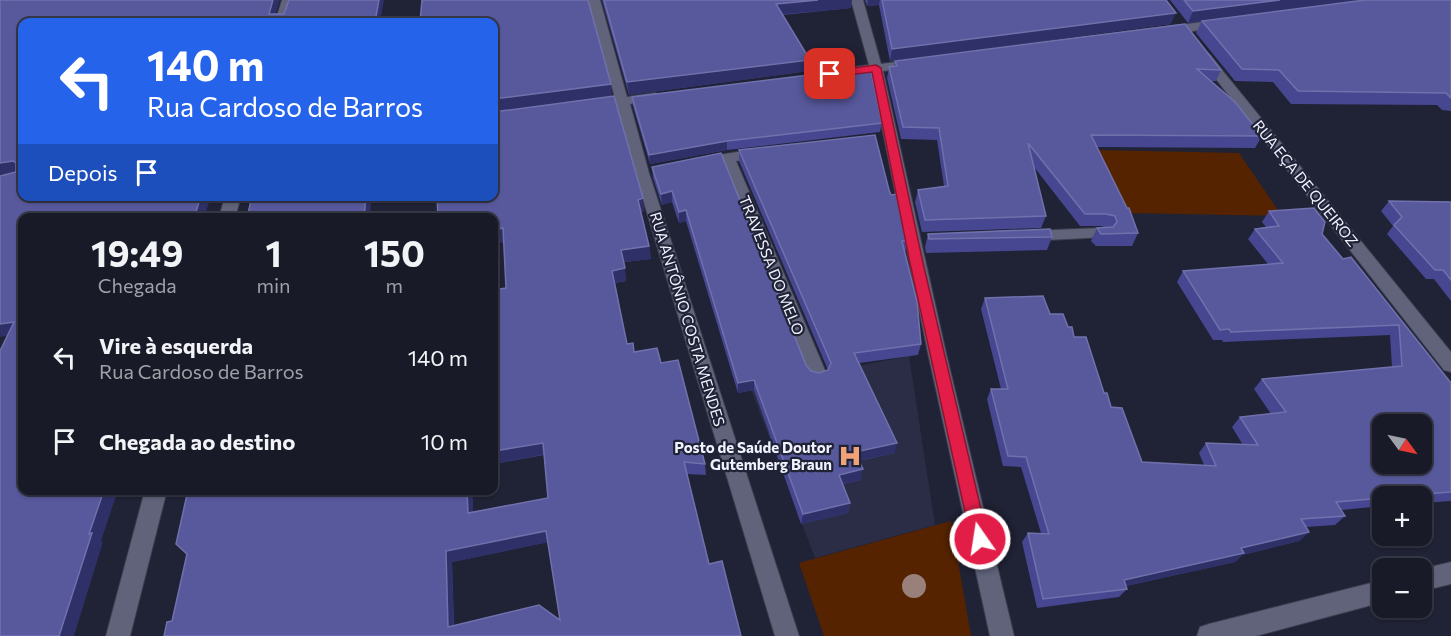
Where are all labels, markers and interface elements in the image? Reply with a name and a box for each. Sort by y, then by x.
text: 140 m [147,38,264,90]
icon: left [48,42,126,120]
pin [804,48,855,99]
icon: arrive [813,57,846,90]
text: Rua Cardoso de Barros [147,90,423,123]
street label: RUA EÇA DE QUEIROZ [1250,116,1362,250]
icon: arrive [130,156,163,189]
text: Depois [48,159,118,186]
street label: TRAVESSA DO MELO [736,193,808,337]
street label: RUA ANTÔNIO COSTA MENDES [647,209,730,429]
text: 19:49 [91,230,183,274]
text: 1 [265,230,282,274]
text: 150 [364,230,425,274]
text: Chegada [98,273,177,297]
text: min [257,273,291,297]
text: m [386,273,403,297]
text: Vire à esquerda [99,332,253,359]
icon: left [48,341,81,374]
text: 140 m [408,344,468,371]
text: Rua Cardoso de Barros [99,359,304,383]
north arrow [1372,414,1432,474]
map controls [1372,414,1432,618]
icon: arrive [48,425,81,458]
text: Chegada ao destino [99,428,295,455]
text: 10 m [421,428,468,455]
place label: Posto de Saúde Doutor Gutemberg Braun [674,438,832,473]
hospital icon: Posto de Saúde Doutor Gutemberg Braun [837,443,863,469]
button: + [1372,486,1432,546]
position arrow [948,507,1012,571]
button: − [1372,558,1432,618]

